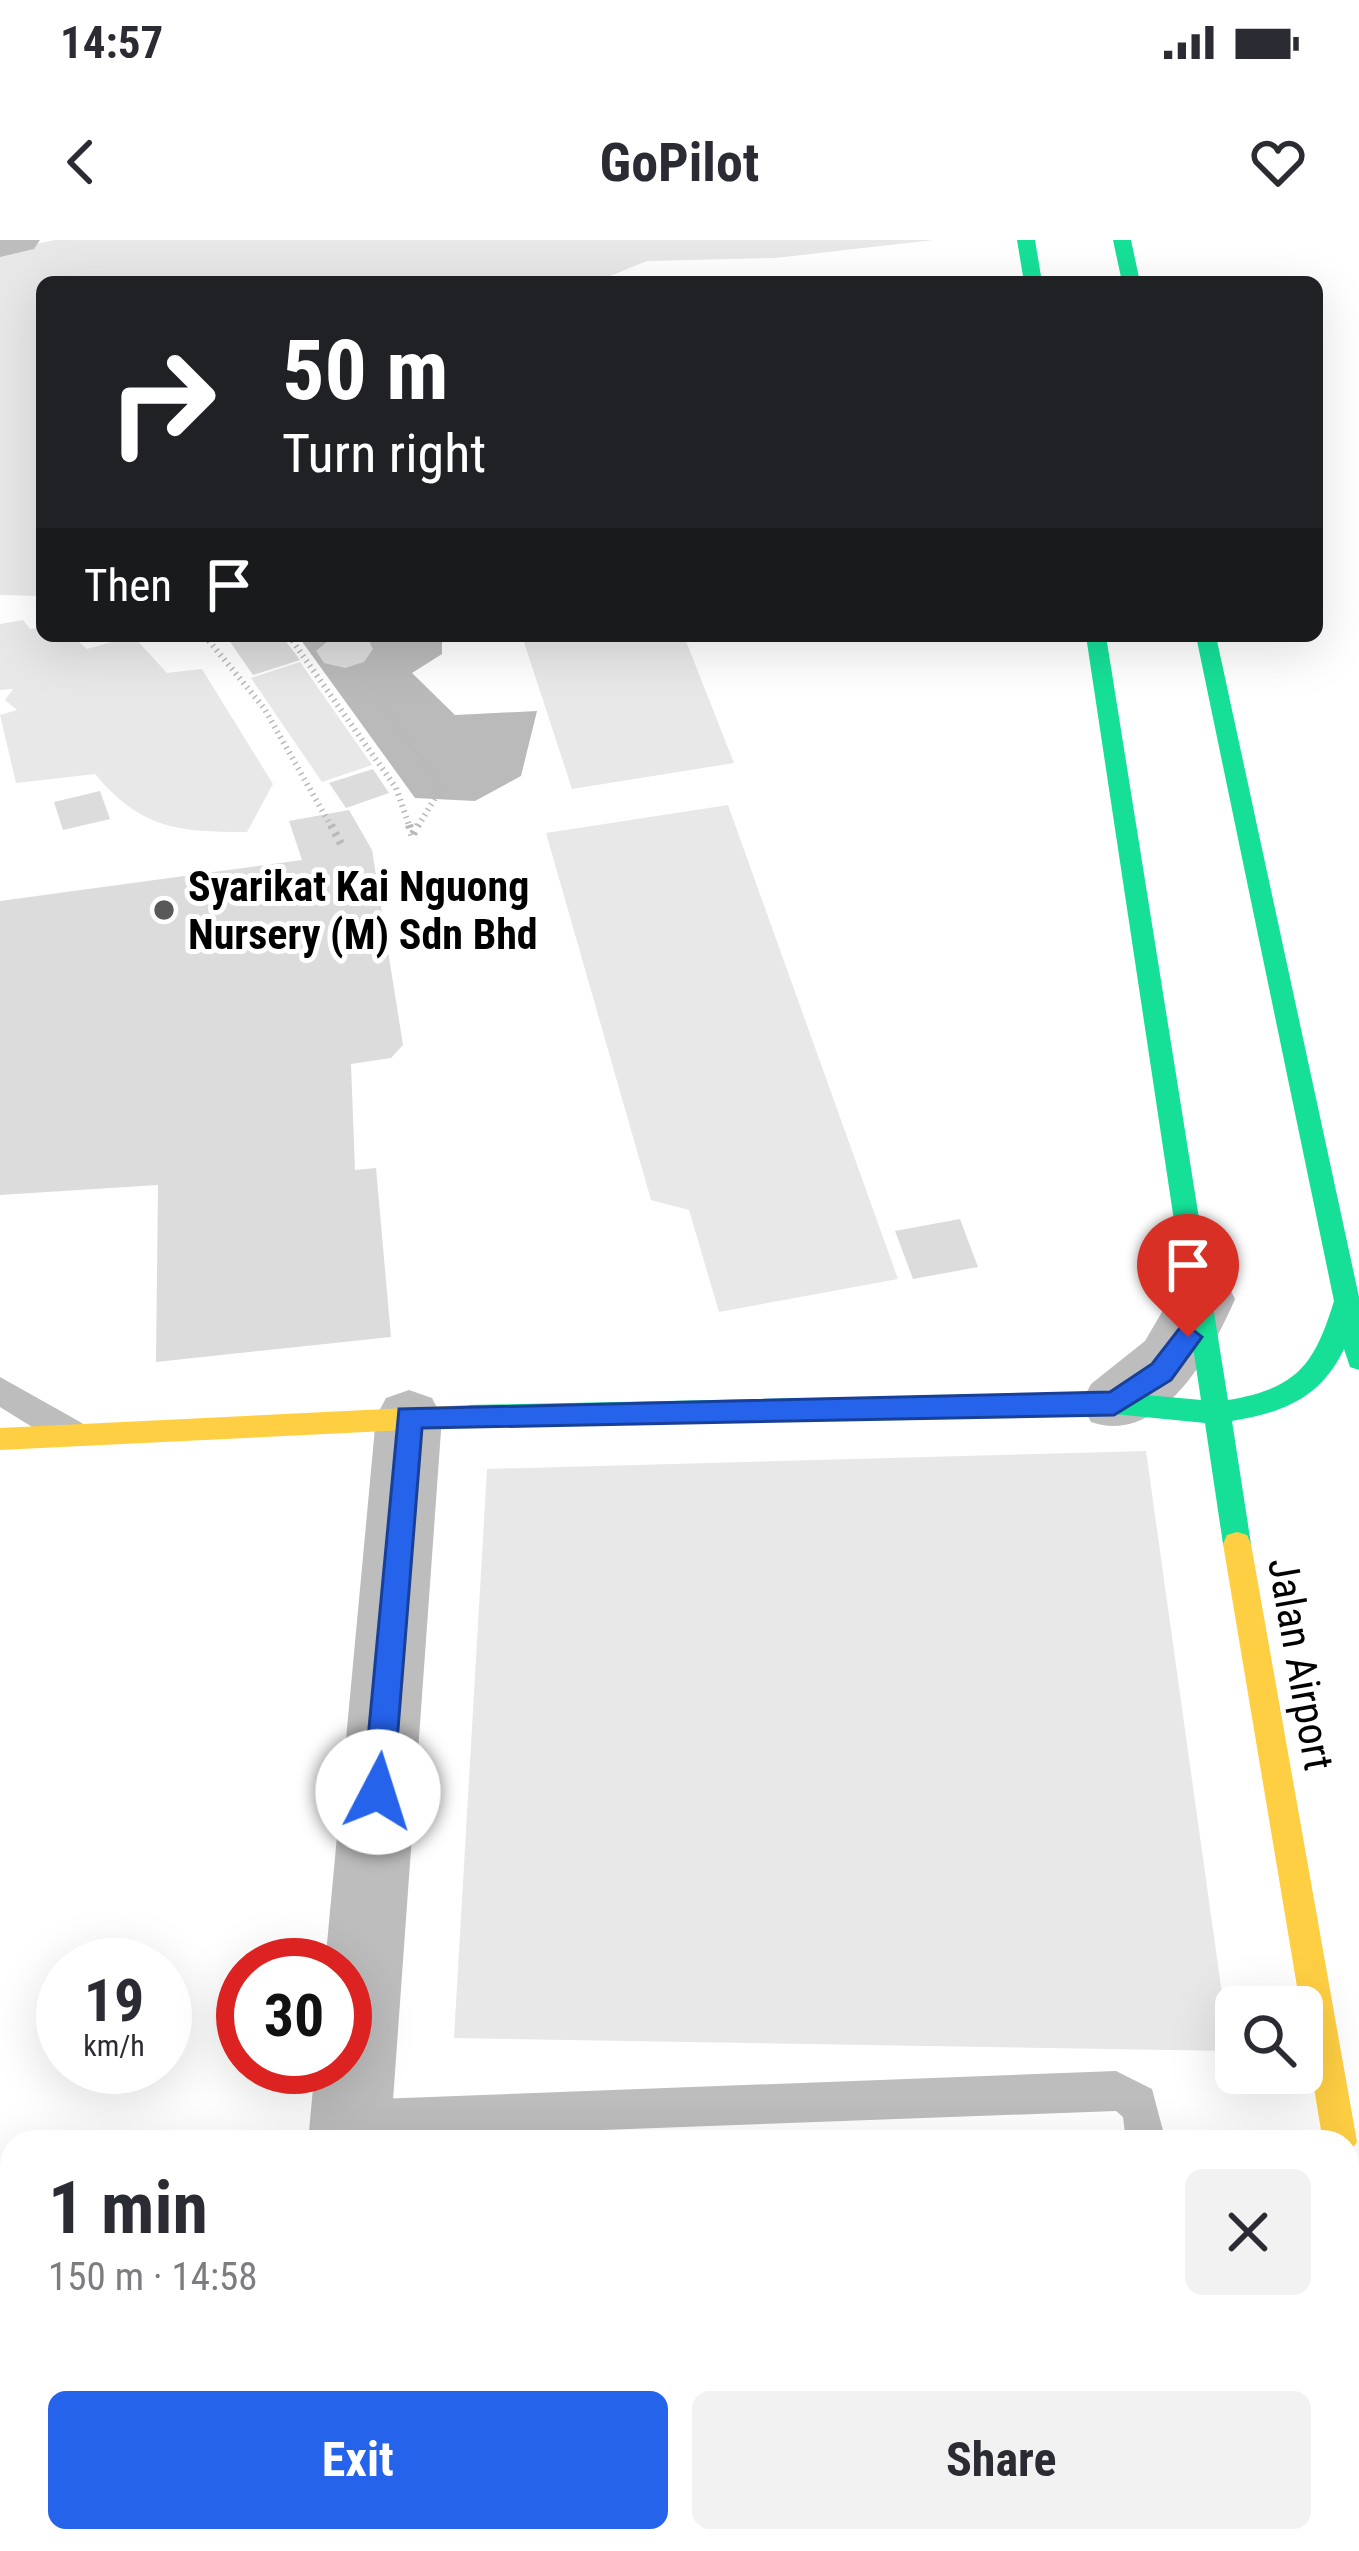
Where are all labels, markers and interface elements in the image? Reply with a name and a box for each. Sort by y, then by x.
text: 14:57 [60,16,163,69]
icon: back [48,129,114,195]
icon: heart [1245,129,1311,195]
text: GoPilot [600,131,759,194]
text: 50 m [282,321,449,420]
icon: right [84,324,240,480]
text: Turn right [282,422,486,485]
icon: arrive [196,552,262,618]
text: Then [84,559,172,612]
place label: Syarikat Kai Nguong Nursery (M) Sdn Bhd [188,862,538,959]
marker: Syarikat Kai Nguong Nursery (M) Sdn Bhd [151,897,177,923]
pin [1137,1214,1239,1337]
icon: arrive [1155,1232,1221,1298]
street label: Jalan Airport [1258,1554,1344,1774]
position arrow [315,1729,441,1855]
speed limit sign: 30 [216,1938,372,2094]
text: 19 [84,1965,144,2036]
map controls [1215,1986,1323,2094]
button: search [1215,1986,1323,2094]
text: km/h [83,2028,145,2063]
text: 1 min [48,2166,208,2251]
button: close [1185,2169,1311,2295]
text: 150 m · 14:58 [48,2254,258,2300]
button: Exit [48,2391,668,2529]
button: Share [692,2391,1311,2529]

